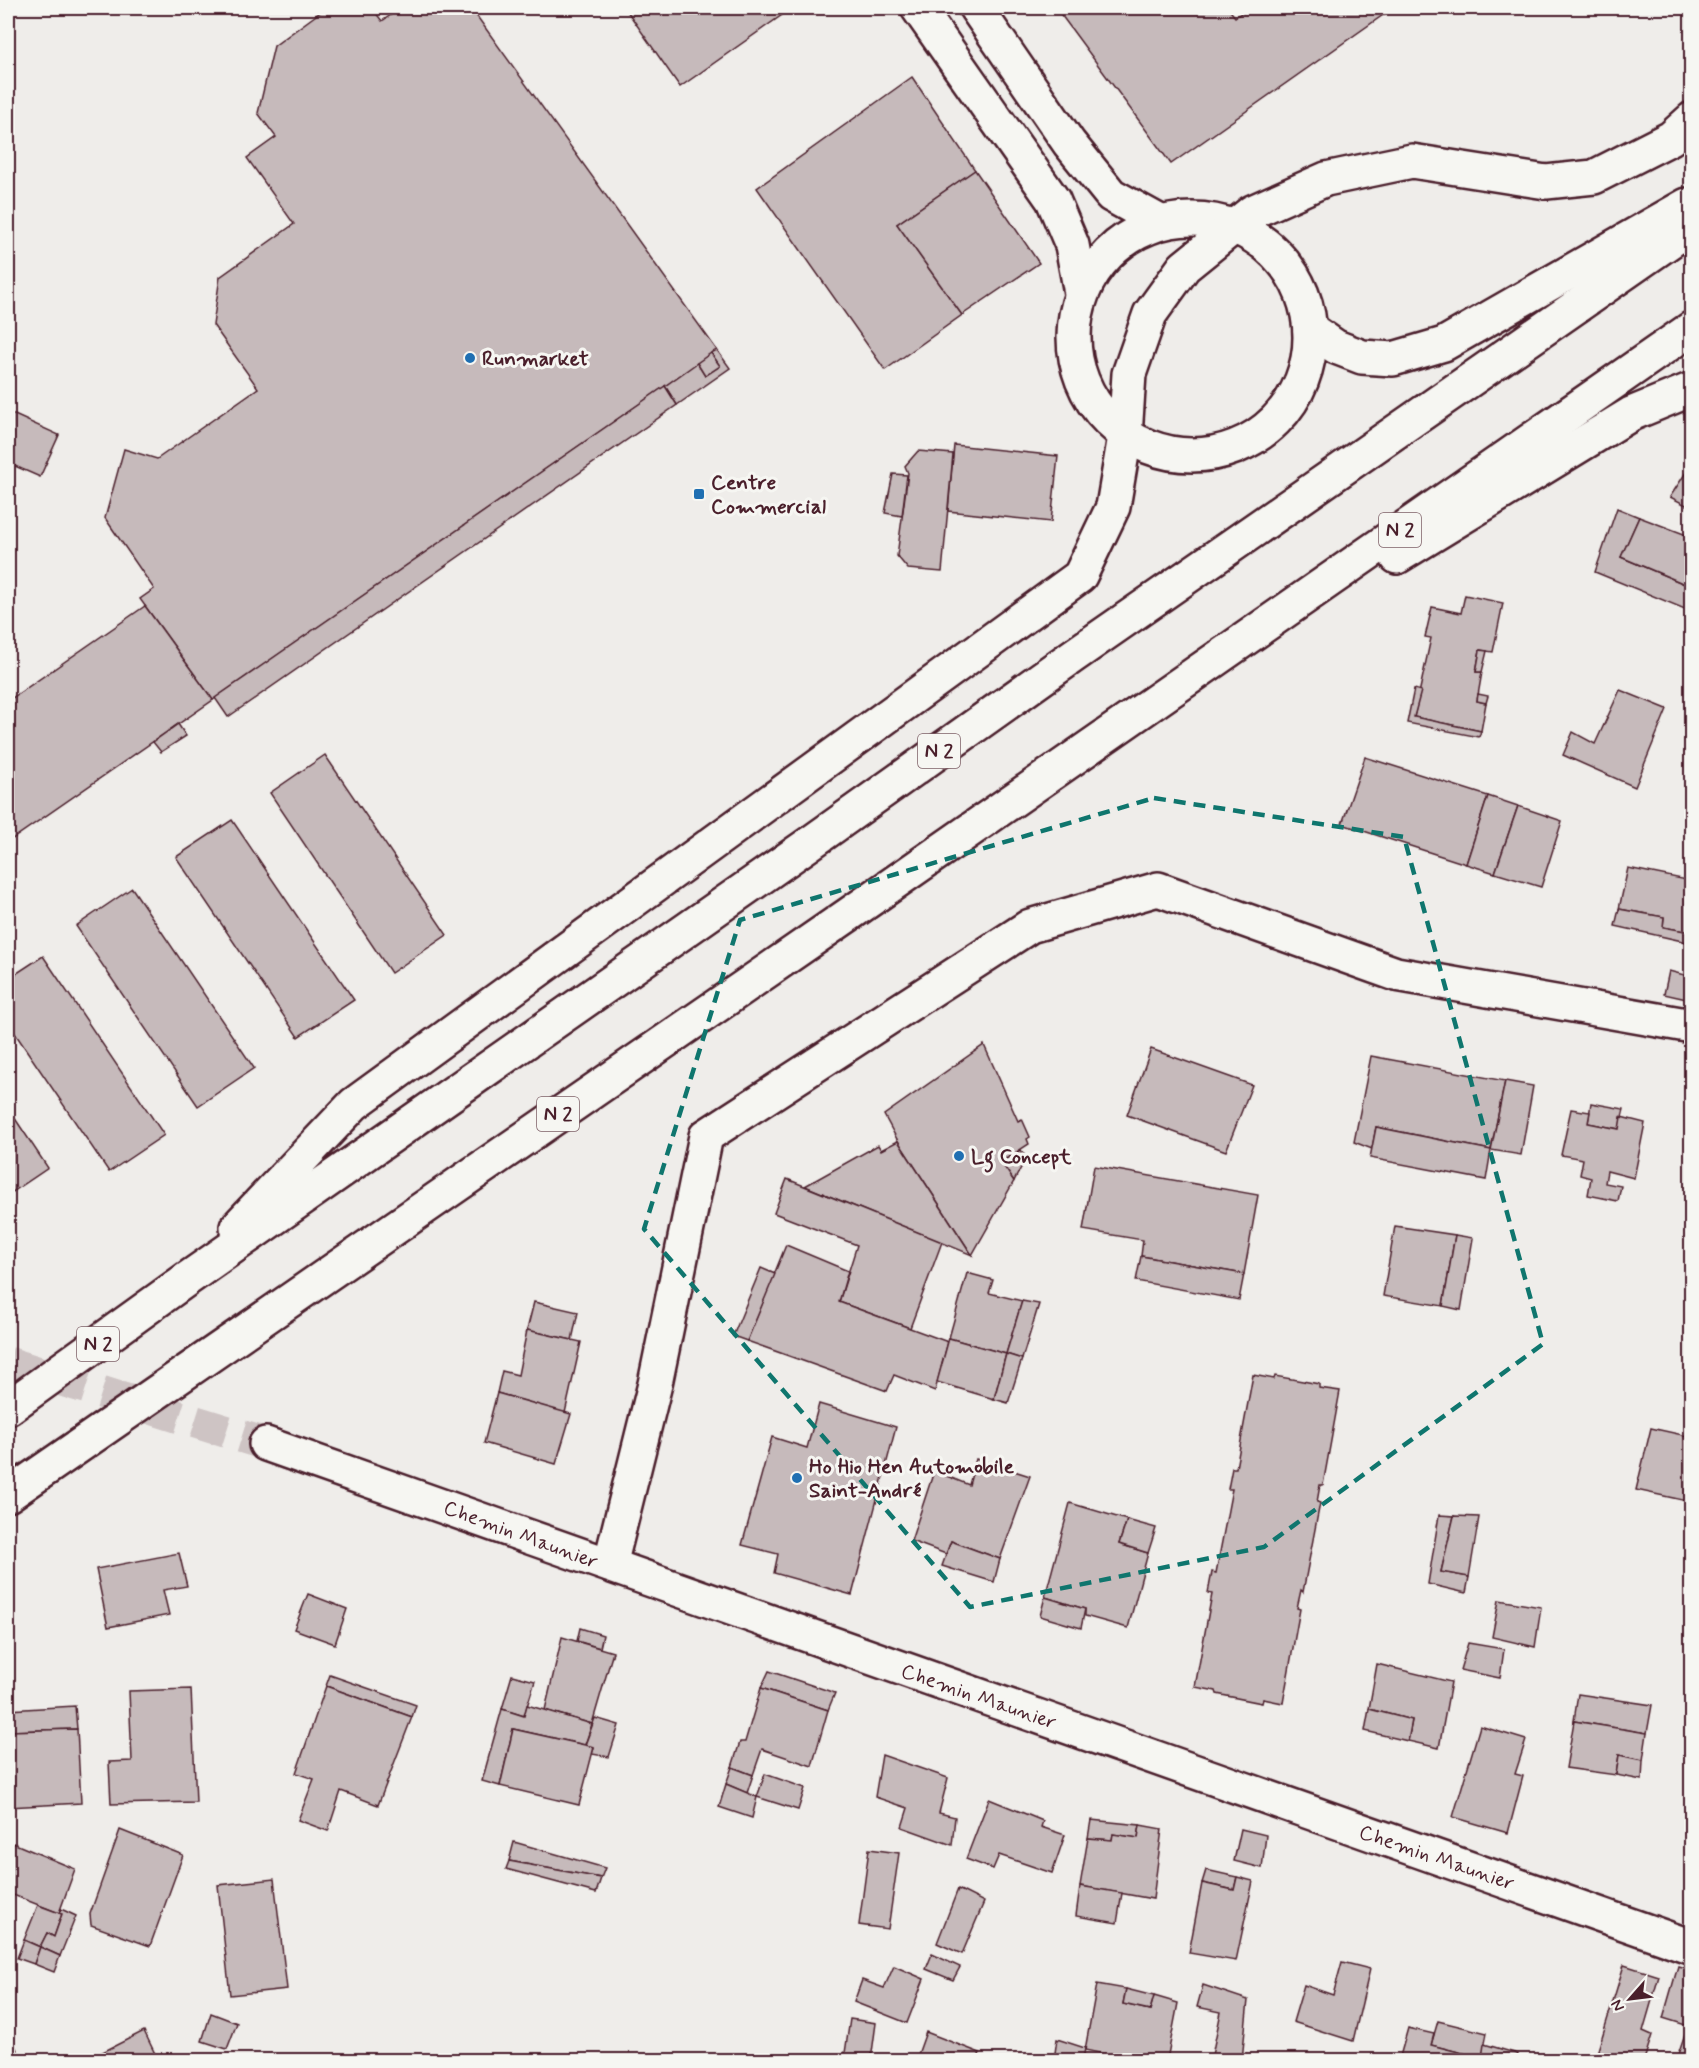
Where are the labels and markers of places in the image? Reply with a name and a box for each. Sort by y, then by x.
place label: Runmarket [482,345,589,373]
marker: Runmarket [463,351,477,365]
place label: Centre Commercial [711,469,826,521]
marker: Centre Commercial [692,487,706,501]
place label: Lg Concept [971,1143,1072,1173]
marker: Lg Concept [952,1149,966,1163]
place label: Ho Hio Hen Automobile Saint-André [809,1453,1015,1505]
marker: Ho Hio Hen Automobile Saint-André [790,1471,804,1485]

